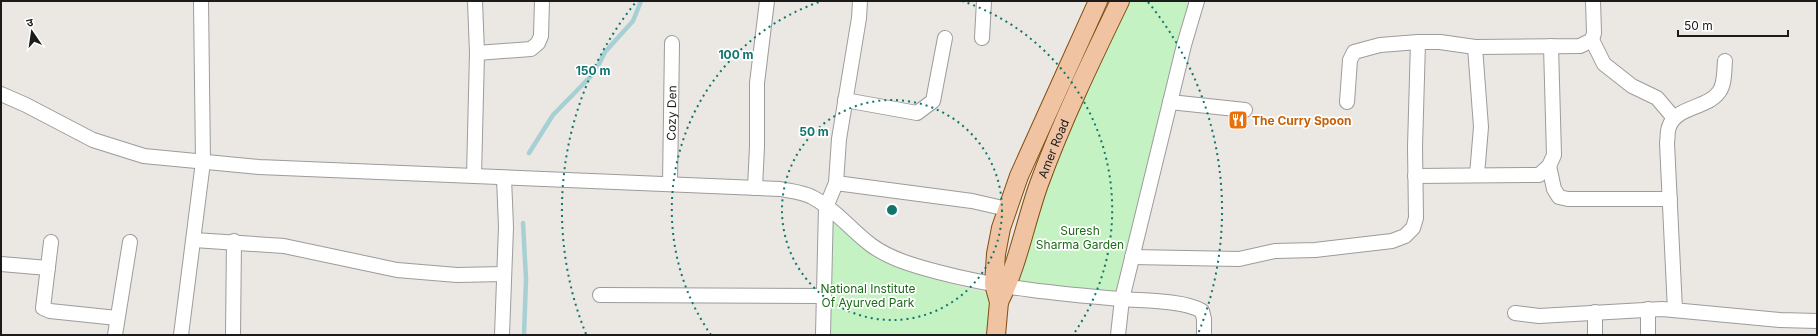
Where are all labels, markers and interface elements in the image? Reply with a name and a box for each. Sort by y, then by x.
north arrow [12,12,52,52]
scale bar [1678,12,1788,38]
text: उ [25,15,35,30]
text: 50 m [1684,18,1713,33]
text: 100 m [718,47,754,62]
text: 150 m [576,63,610,78]
street label: Cozy Den [663,85,679,141]
restaurant icon: The Curry Spoon [1227,109,1249,131]
place label: The Curry Spoon [1252,113,1352,128]
street label: Amer Road [1034,116,1072,180]
text: 50 m [799,124,829,139]
centre of rings [885,203,899,217]
park label: Suresh Sharma Garden [1036,223,1124,252]
park label: National Institute Of Ayurved Park [820,281,916,310]

